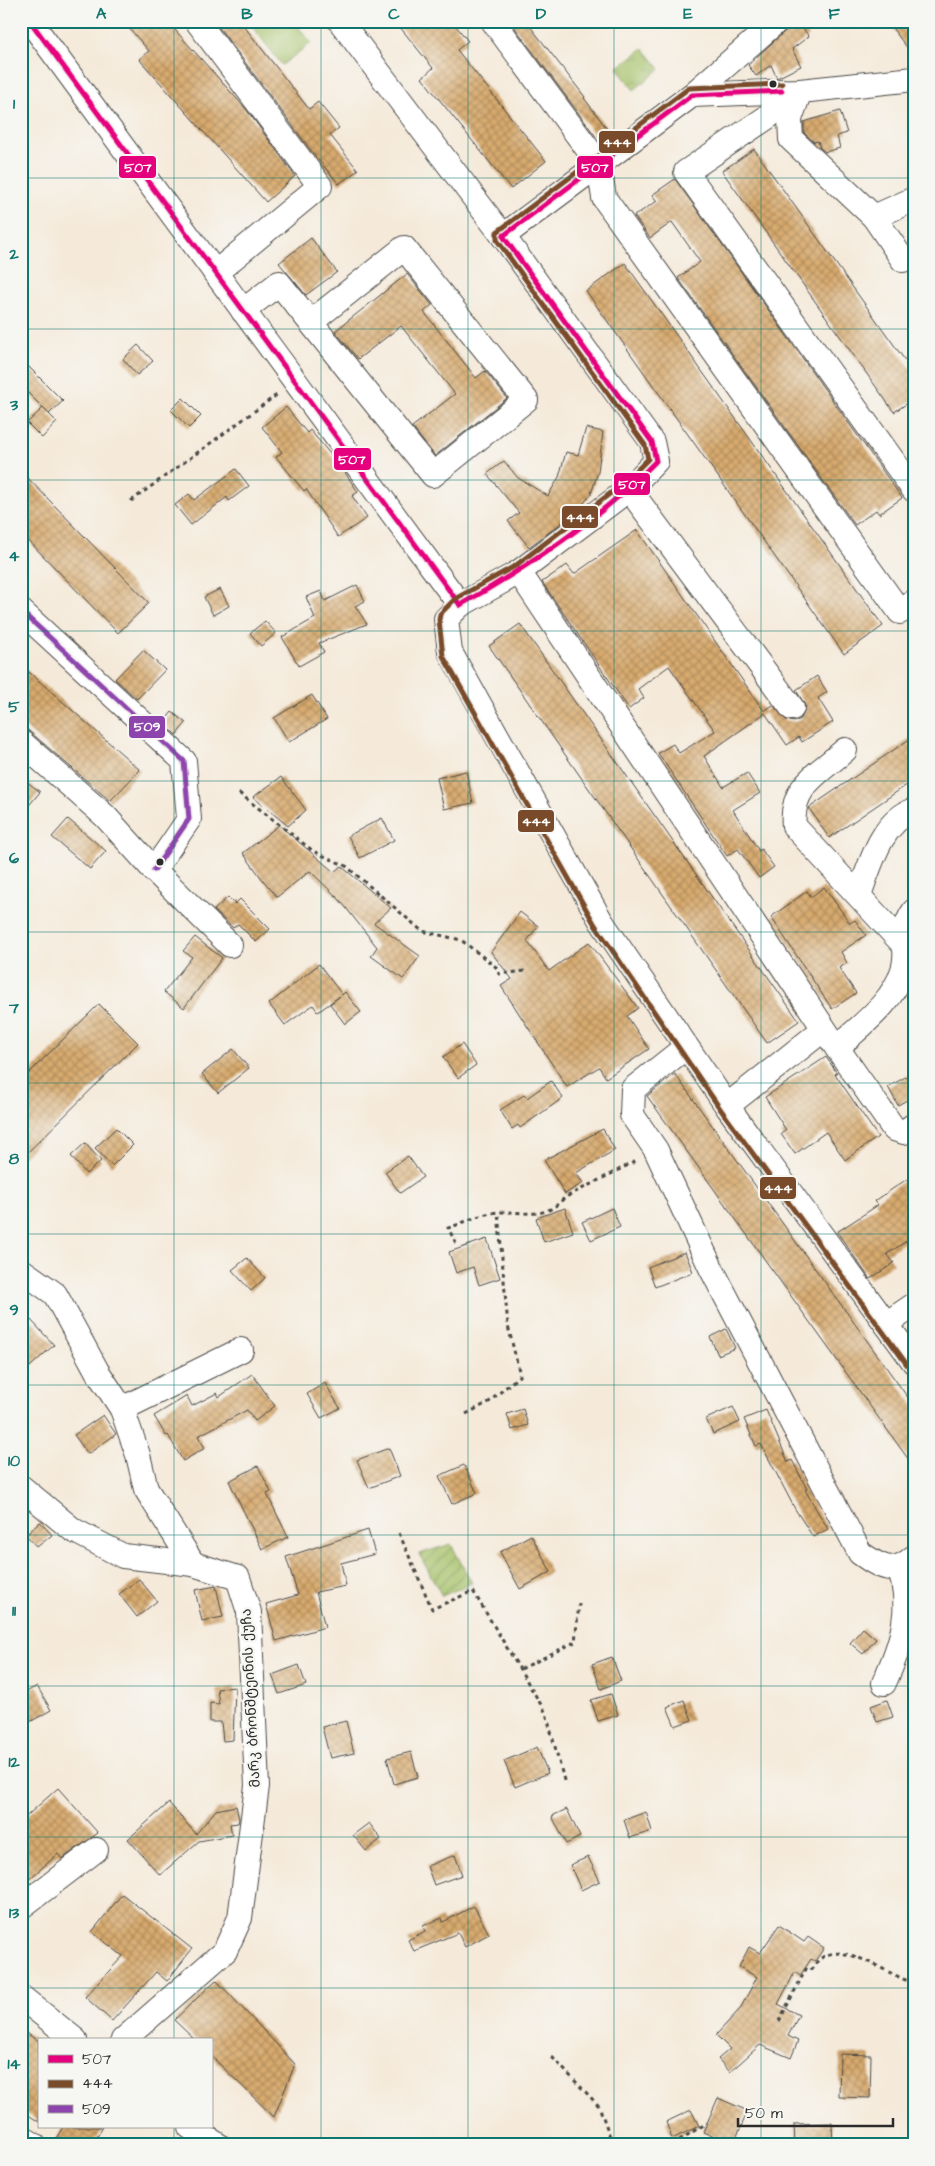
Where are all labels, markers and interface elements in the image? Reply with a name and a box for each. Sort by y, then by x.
text: A [96,3,107,25]
text: B [241,3,253,25]
text: C [388,3,400,25]
text: D [536,3,547,25]
text: E [683,3,693,25]
text: F [828,3,840,25]
unlabelled marker [768,79,778,89]
text: 1 [13,93,16,115]
line badge: 444 [598,130,636,154]
text: 444 [603,133,632,153]
line badge: 507 [118,155,157,179]
line badge: 507 [576,155,614,179]
text: 507 [124,158,152,178]
text: 507 [581,158,609,178]
text: 2 [8,243,19,265]
text: 3 [9,394,19,416]
line badge: 507 [333,447,372,471]
text: 507 [338,450,366,470]
line badge: 507 [613,472,651,496]
text: 507 [618,475,646,495]
line badge: 444 [561,505,599,529]
text: 444 [566,508,595,528]
text: 4 [9,545,20,567]
text: 5 [8,696,20,718]
line badge: 509 [128,715,166,739]
text: 509 [134,717,160,737]
line badge: 444 [517,809,555,833]
text: 444 [522,812,551,832]
text: 6 [9,847,19,869]
unlabelled marker [155,857,165,867]
text: 7 [8,997,19,1019]
text: 8 [9,1148,20,1170]
line badge: 444 [759,1176,797,1200]
text: 444 [764,1179,793,1199]
text: 9 [9,1299,19,1321]
text: 10 [8,1450,20,1472]
text: 11 [12,1600,17,1622]
street label: მარკ ბრონშტეინის ქუჩა [236,1608,266,1788]
text: 12 [8,1751,20,1773]
text: 13 [9,1902,20,1924]
legend [38,2038,212,2128]
text: 507 [82,2049,111,2070]
text: 14 [8,2053,21,2075]
text: 444 [82,2073,113,2094]
scale bar [738,2096,892,2128]
text: 509 [82,2099,111,2120]
text: 50 m [745,2103,783,2124]

